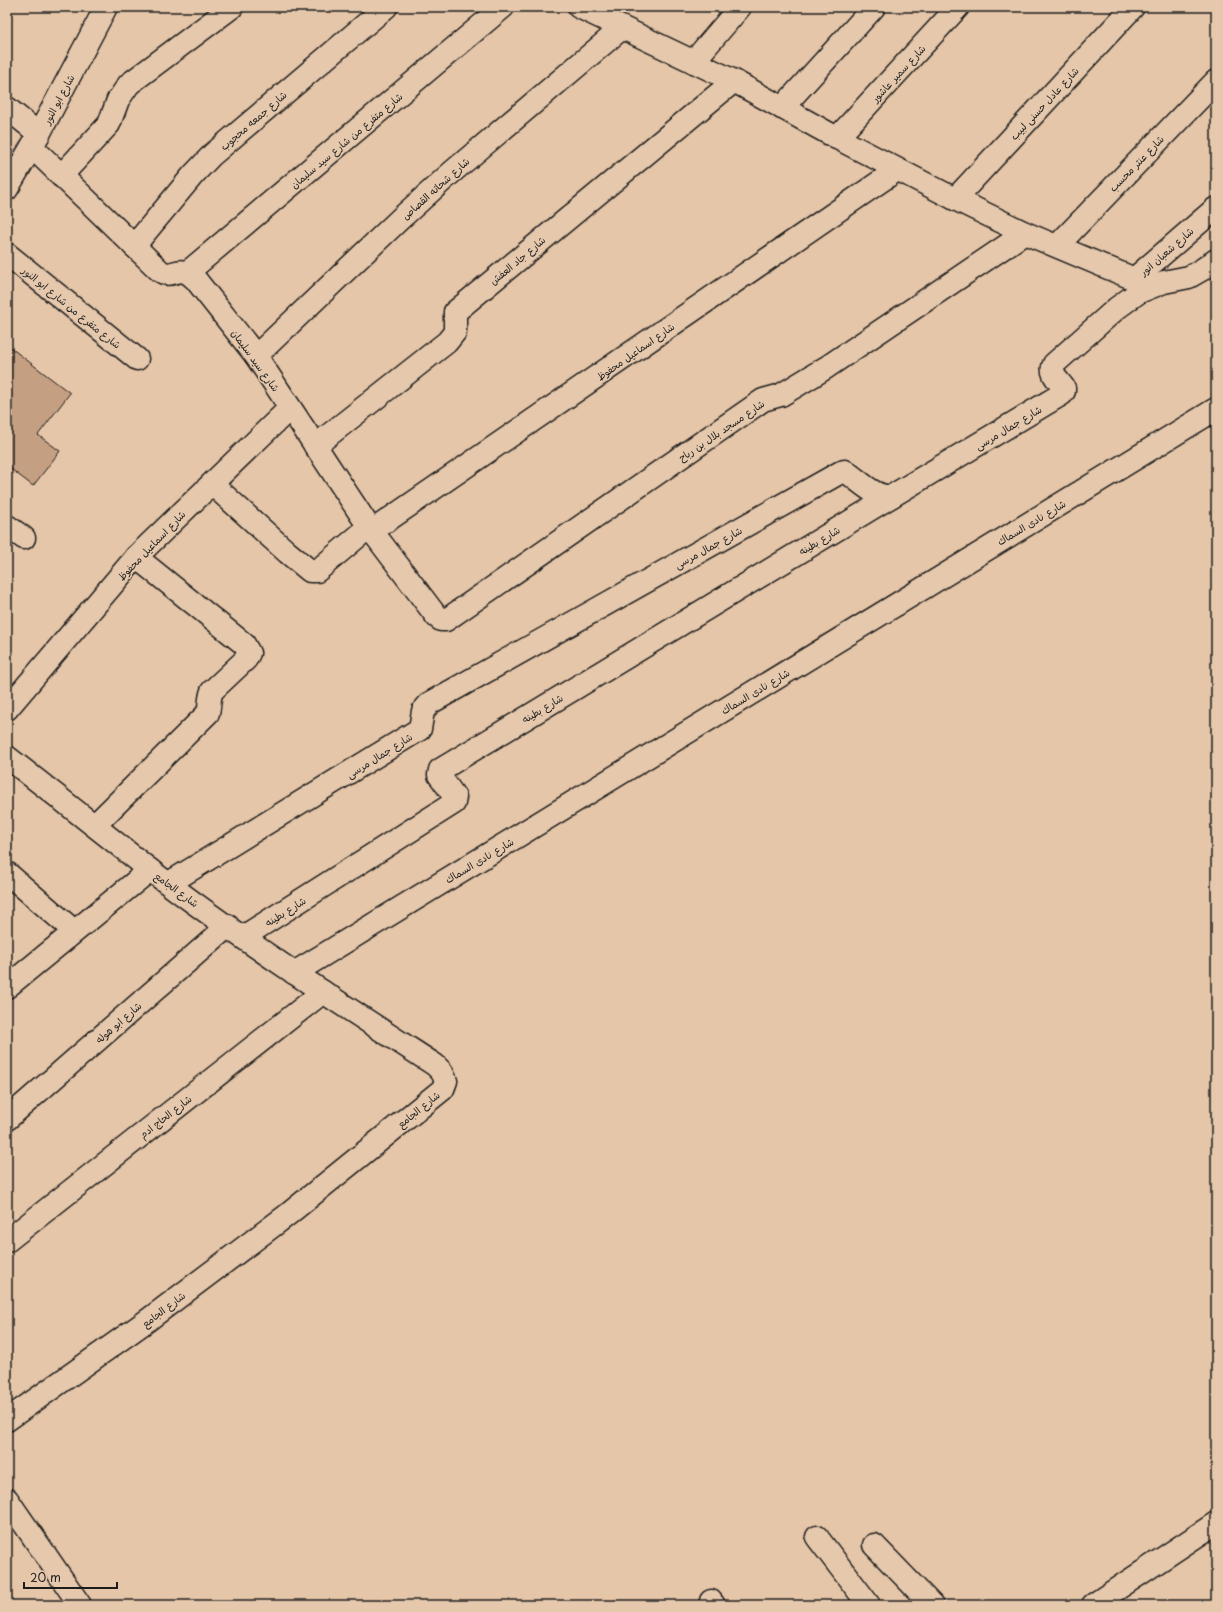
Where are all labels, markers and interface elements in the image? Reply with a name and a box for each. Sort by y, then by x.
street label: شارع سمير عاشور [867,41,929,106]
street label: شارع عادل حسنى لبيب [1006,63,1083,143]
street label: شارع ابو النور [38,71,78,128]
street label: شارع جمعه محجوب [216,87,290,154]
street label: شارع متفرع من شارع سيد سليمان [287,88,406,192]
street label: شارع عنتر محسب [1105,131,1168,195]
street label: شارع شحاته القصاص [398,153,473,223]
street label: شارع شعبان انور [1135,223,1197,280]
street label: شارع جاد العفش [486,232,549,289]
street label: شارع متفرع من شارع ابو النور [18,262,125,352]
street label: شارع اسماعيل محفوظ [593,318,678,384]
street label: شارع سيد سليمان [227,326,284,395]
street label: شارع مسجد بلال بن رباح [675,395,768,465]
street label: شارع جمال مرسى [972,401,1045,454]
street label: شارع نادى السماك [994,495,1069,549]
street label: شارع اسماعيل محفوظ [114,507,189,584]
street label: شارع جمال مرسى [671,522,745,573]
street label: شارع بطينه [796,522,843,559]
street label: شارع نادى السماك [718,664,793,718]
street label: شارع بطينه [519,690,566,727]
street label: شارع جمال مرسى [343,729,416,782]
street label: شارع نادى السماك [442,833,517,887]
street label: شارع الجامع [151,868,202,912]
street label: شارع بطينه [262,892,309,930]
street label: شارع ابو هوله [92,998,145,1047]
street label: شارع الجامع [393,1087,444,1132]
street label: شارع الحاج ادم [136,1091,195,1142]
street label: شارع الجامع [138,1287,189,1332]
scale bar [24,1564,117,1590]
text: 20 m [30,1568,61,1586]

